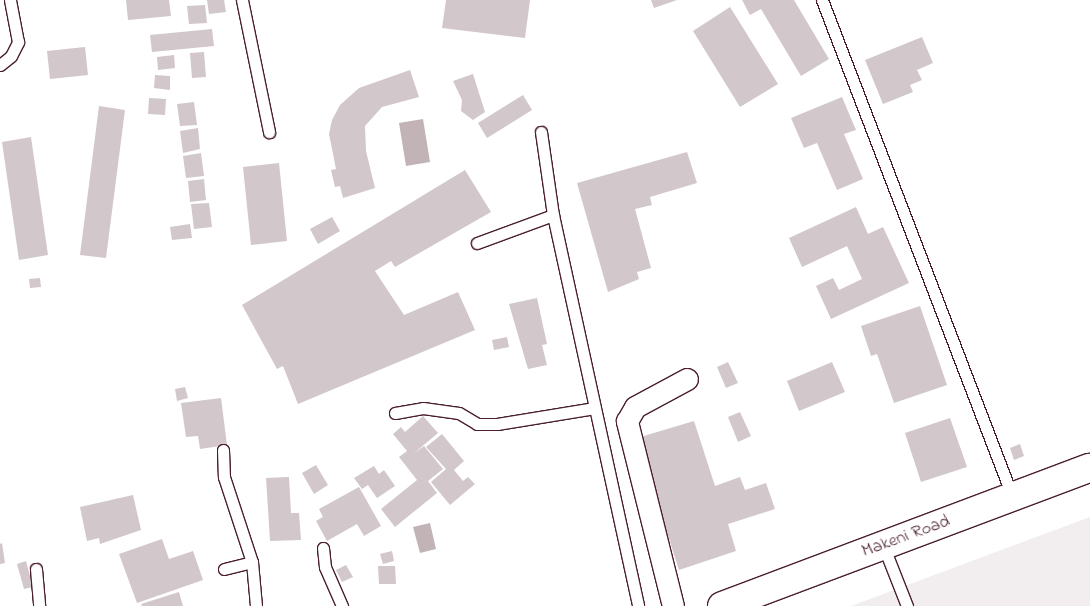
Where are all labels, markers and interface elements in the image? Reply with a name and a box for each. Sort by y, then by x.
street label: Makeni Road [859,511,953,563]

